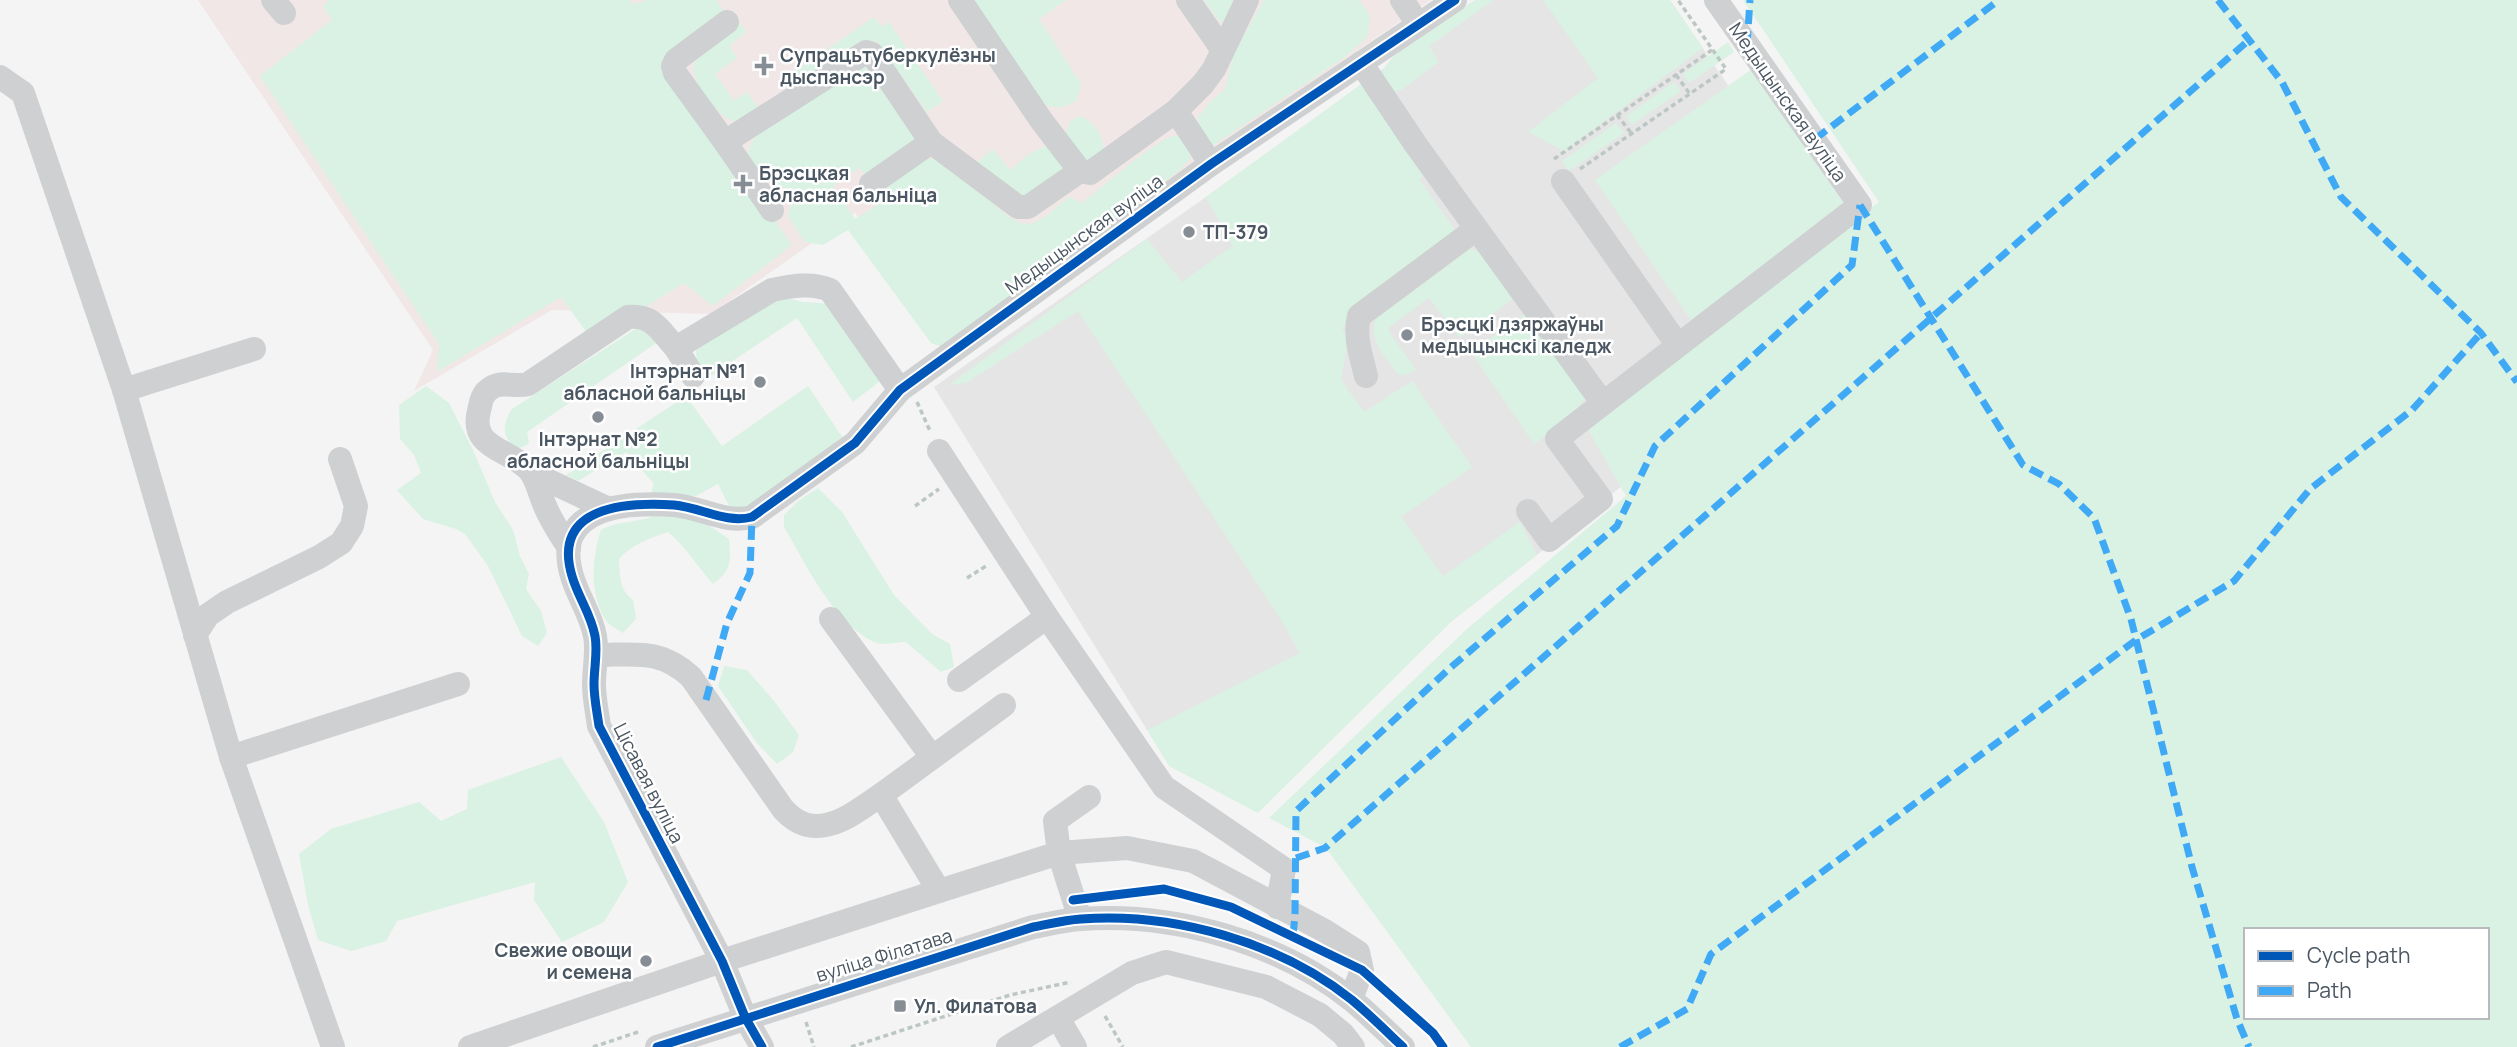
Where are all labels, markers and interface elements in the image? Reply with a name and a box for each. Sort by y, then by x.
street label: Медыцынская вуліца [1723,17,1853,187]
place label: Супрацьтуберкулёзны дыспансэр [780,42,996,90]
marker: Супрацьтуберкулёзны дыспансэр [754,56,774,76]
place label: Брэсцкая абласная бальніца [759,160,937,208]
street label: Медыцынская вуліца [1000,168,1168,300]
marker: Брэсцкая абласная бальніца [733,174,753,194]
place label: ТП-379 [1203,219,1268,245]
marker: ТП-379 [1181,224,1197,240]
place label: Брэсцкі дзяржаўны медыцынскі каледж [1421,311,1612,359]
marker: Брэсцкі дзяржаўны медыцынскі каледж [1399,327,1415,343]
place label: Інтэрнат №1 абласной бальніцы [563,358,746,406]
marker: Інтэрнат №1 абласной бальніцы [752,374,768,390]
marker: Інтэрнат №2 абласной бальніцы [590,409,606,425]
place label: Інтэрнат №2 абласной бальніцы [507,426,689,474]
street label: Цісавая вуліца [608,718,690,848]
street label: вуліца Філатава [813,922,955,988]
legend [2244,928,2489,1019]
place label: Свежие овощи и семена [494,937,632,985]
text: Cycle path [2307,941,2410,969]
marker: Свежие овощи и семена [638,953,654,969]
text: Path [2307,976,2352,1004]
place label: Ул. Филатова [914,993,1037,1019]
marker: Ул. Филатова [892,998,908,1014]

